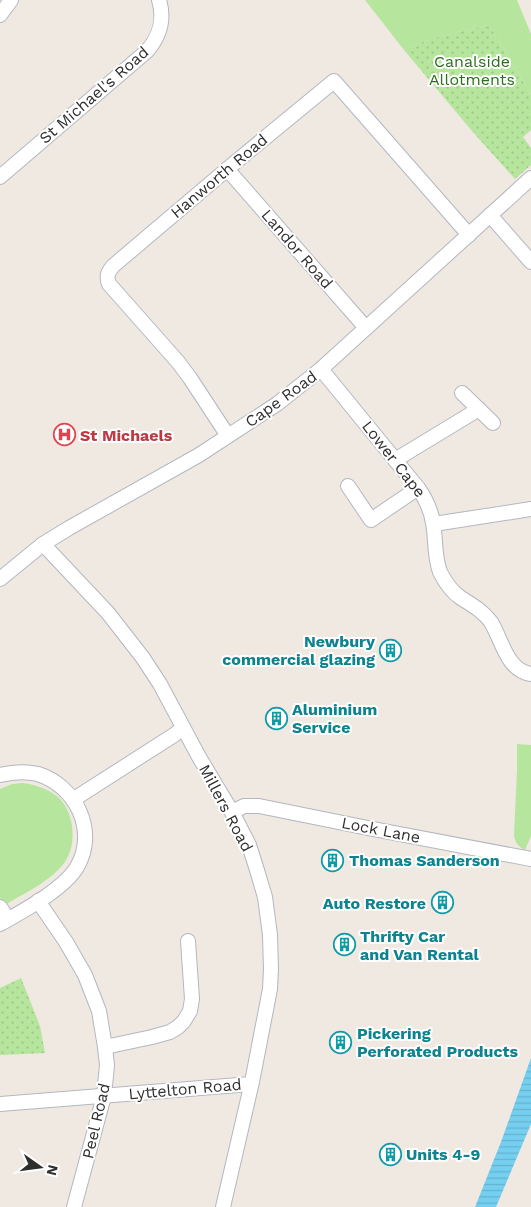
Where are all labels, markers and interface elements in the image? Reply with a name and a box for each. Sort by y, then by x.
street label: St Michael's Road [36,42,152,148]
park label: Canalside Allotments [429,52,515,89]
street label: Hanworth Road [167,130,271,222]
street label: Landor Road [257,205,337,293]
street label: Cape Road [242,367,320,431]
street label: Lower Cape [358,417,430,501]
hospital icon: St Michaels [52,423,76,447]
place label: St Michaels [80,426,173,445]
place label: Newbury commercial glazing [222,632,376,669]
building icon: Newbury commercial glazing [379,638,403,662]
place label: Aluminium Service [292,700,377,737]
building icon: Aluminium Service [264,706,288,730]
street label: Millers Road [195,761,257,855]
street label: Lock Lane [340,813,422,847]
building icon: Thomas Sanderson [321,848,345,872]
place label: Thomas Sanderson [349,851,500,870]
building icon: Auto Restore [430,891,454,915]
place label: Auto Restore [323,894,426,913]
place label: Thrifty Car and Van Rental [360,927,480,964]
building icon: Thrifty Car and Van Rental [332,933,356,957]
place label: Pickering Perforated Products [357,1024,519,1061]
building icon: Pickering Perforated Products [329,1030,353,1054]
street label: Lyttelton Road [128,1075,242,1103]
street label: Peel Road [78,1081,114,1161]
north arrow [15,1142,65,1192]
building icon: Units 4-9 [378,1142,402,1166]
place label: Units 4-9 [406,1145,480,1164]
text: N [44,1163,62,1177]

